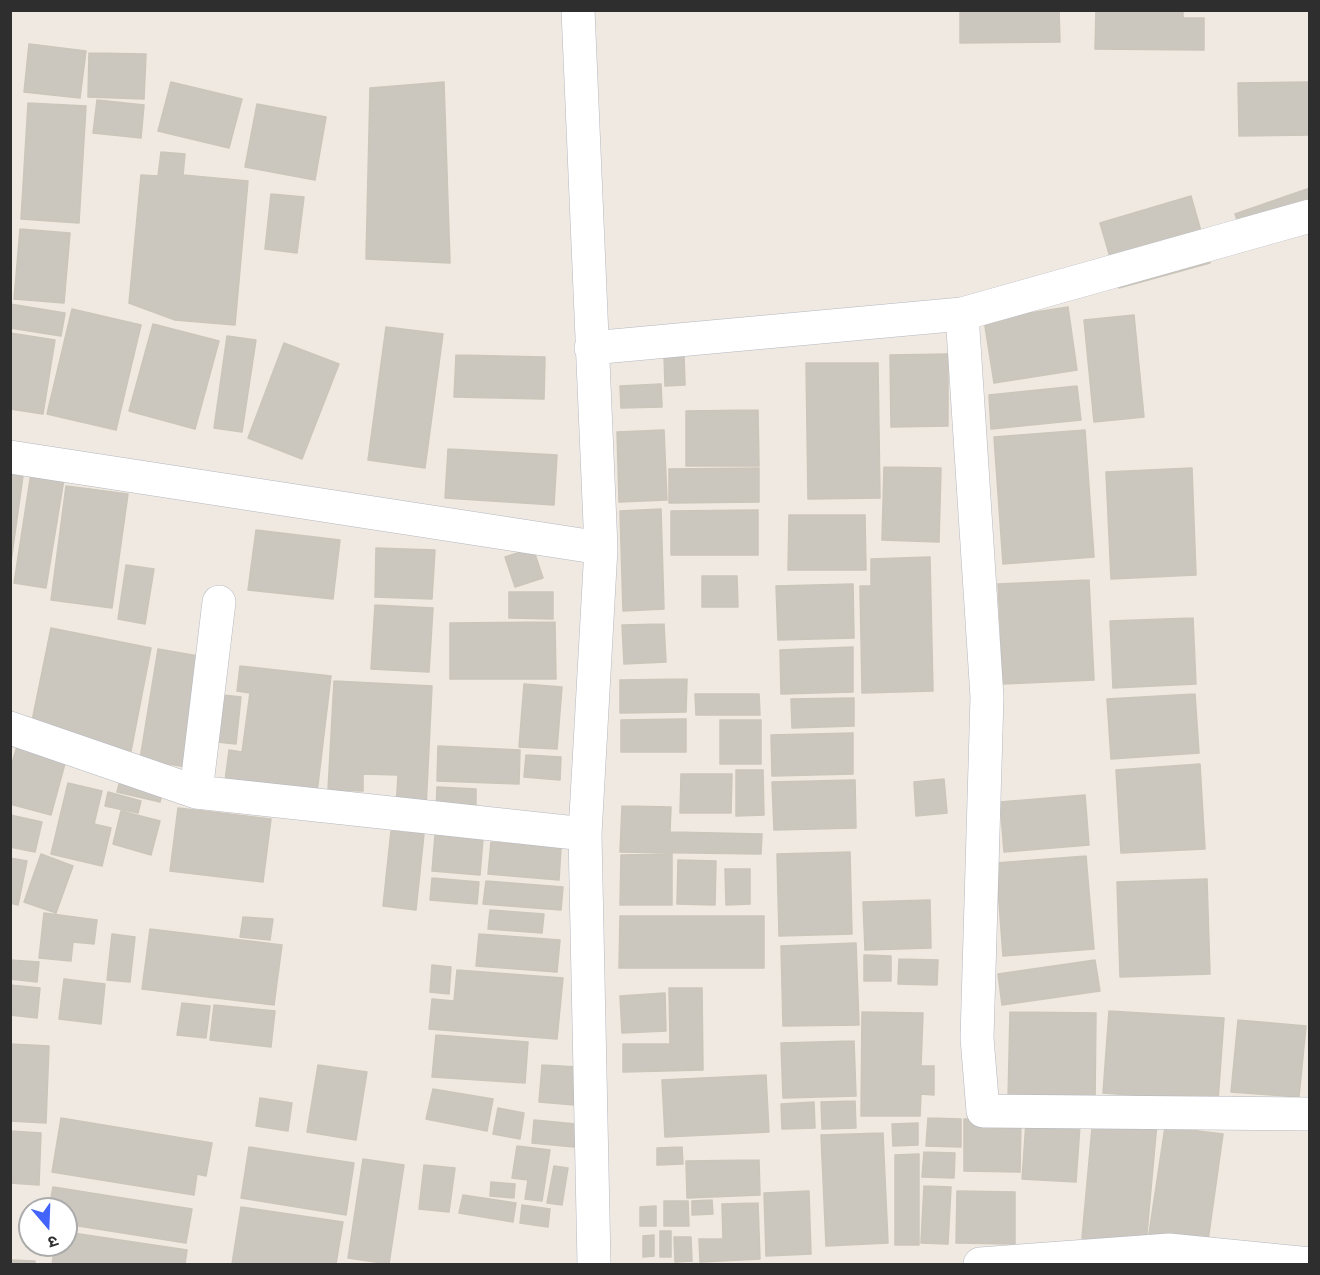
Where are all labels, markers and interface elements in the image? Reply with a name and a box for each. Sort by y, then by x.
north arrow [18,1197,78,1257]
text: उ [46,1231,61,1253]

